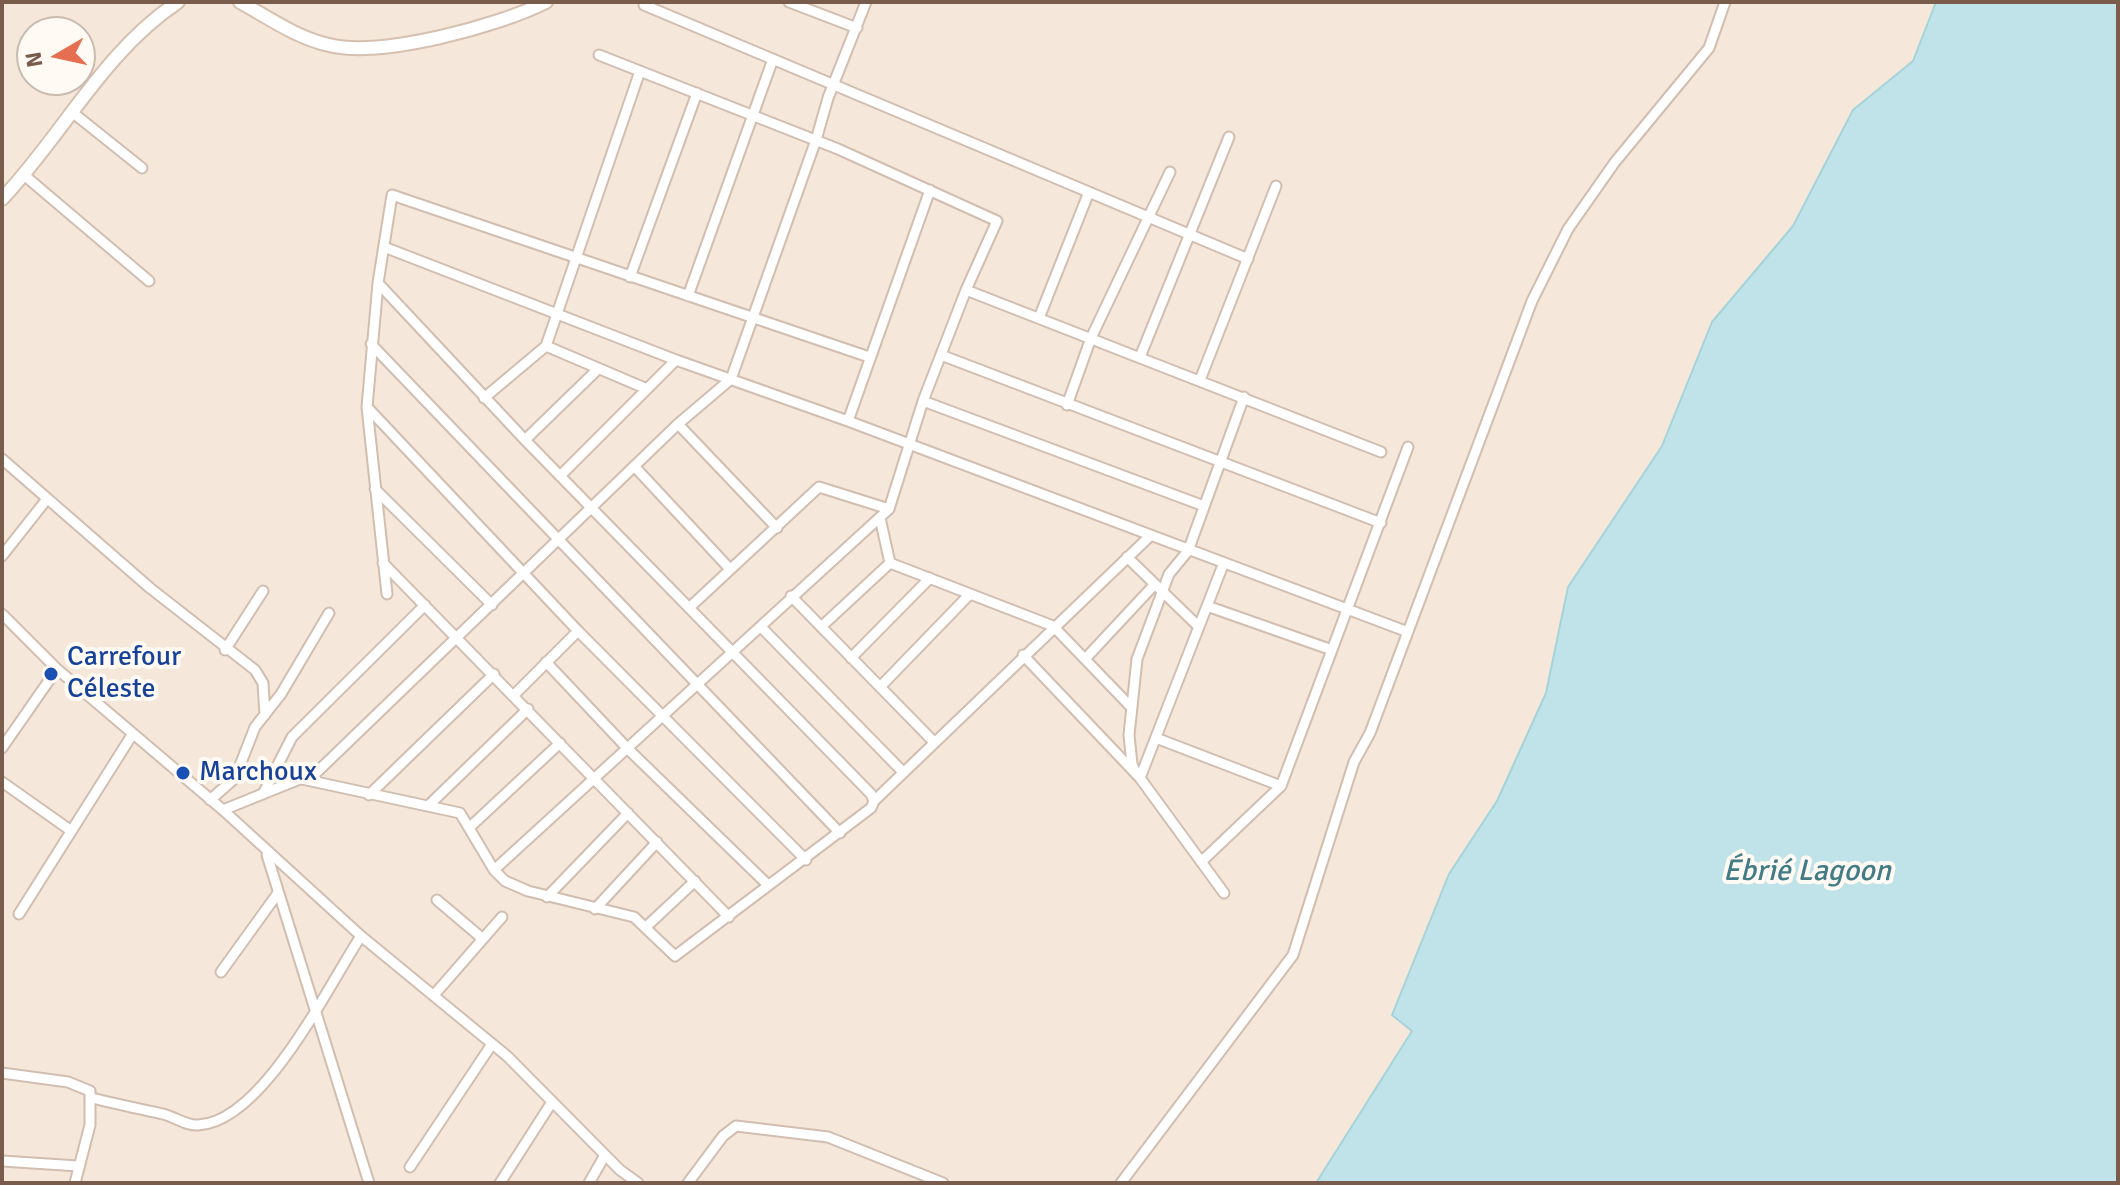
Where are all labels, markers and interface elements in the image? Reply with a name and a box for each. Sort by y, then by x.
north arrow [16,16,96,96]
text: N [19,50,48,69]
place label: Carrefour Céleste [67,641,181,707]
marker: Carrefour Céleste [42,665,60,683]
place label: Marchoux [199,756,317,790]
marker: Marchoux [174,764,192,782]
water label: Ébrié Lagoon [1723,854,1891,890]

